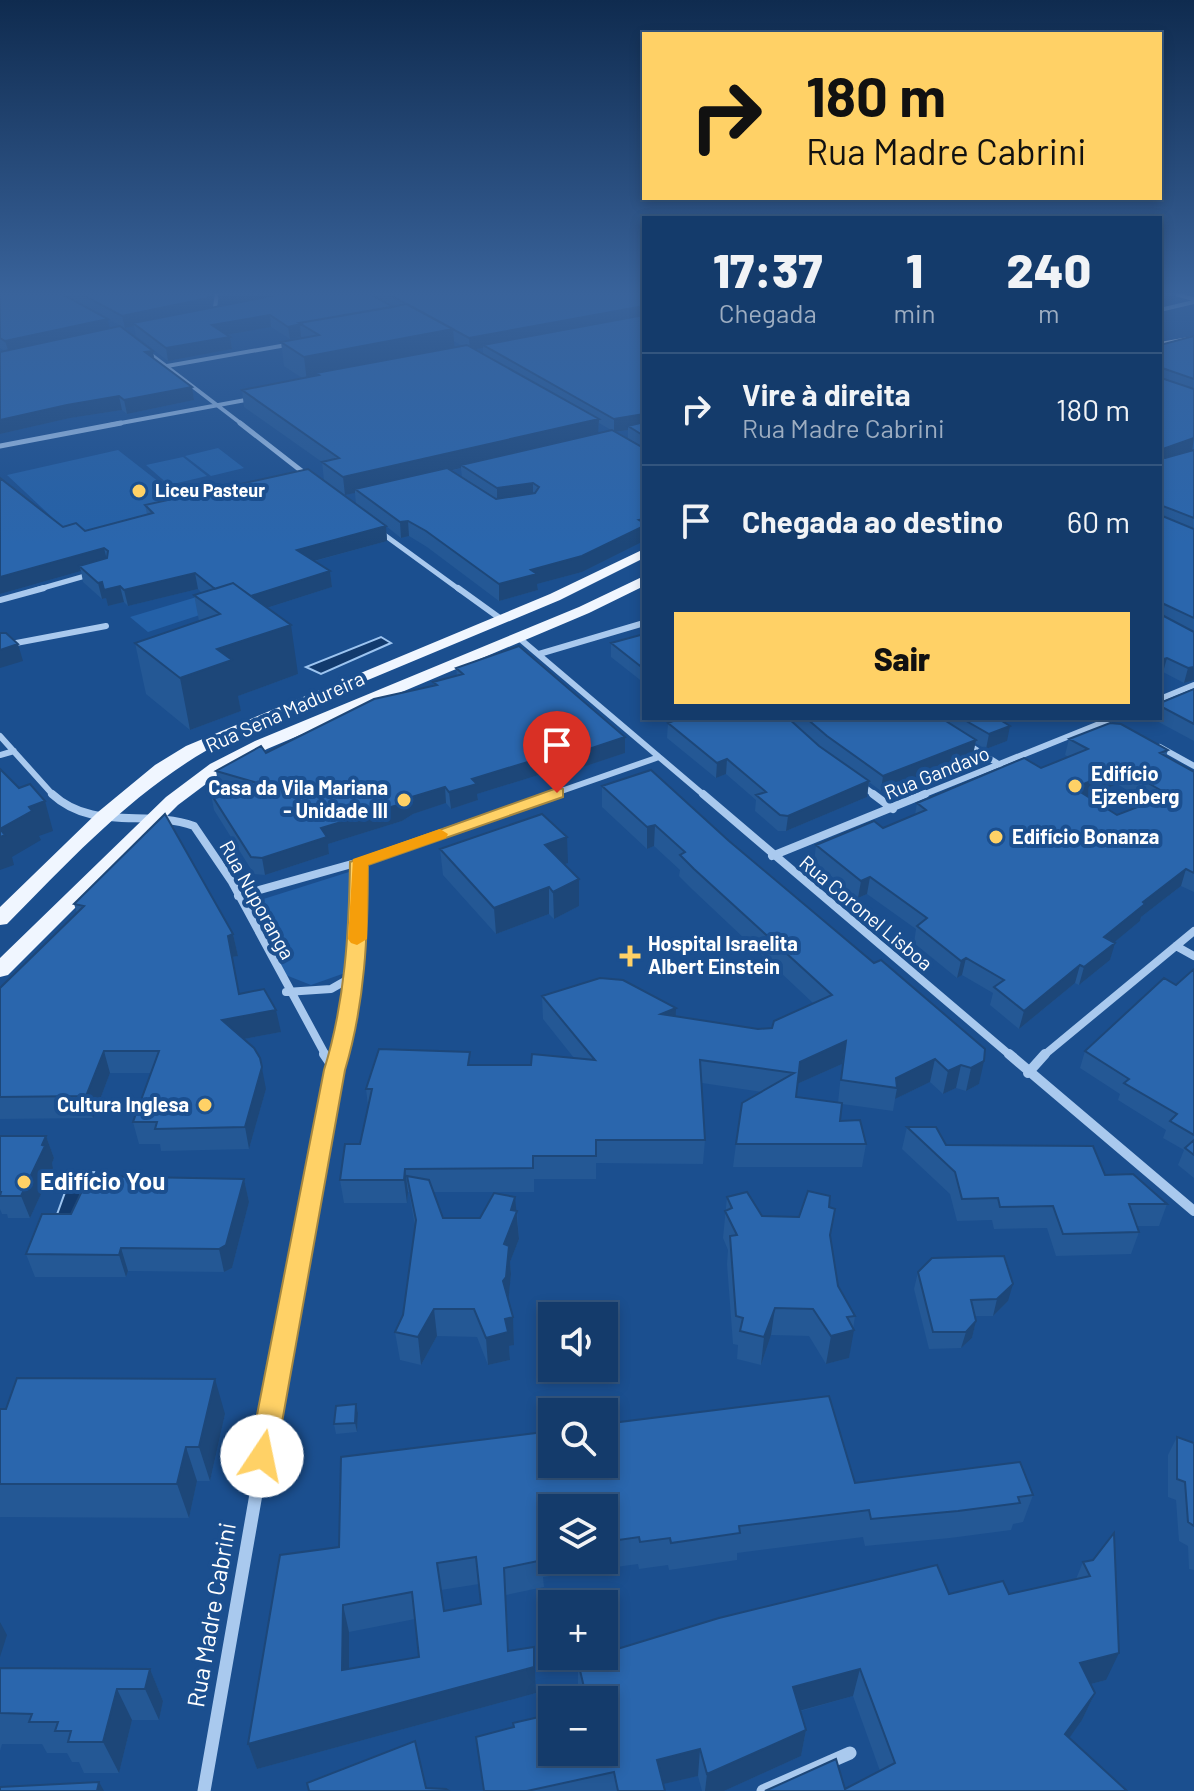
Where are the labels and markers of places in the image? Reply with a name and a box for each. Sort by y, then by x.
place label: Liceu Pasteur [155,479,265,501]
marker: Liceu Pasteur [130,482,148,500]
pin [523,711,591,793]
place label: Edifício Ejzenberg [1091,761,1179,808]
place label: Casa da Vila Mariana - Unidade III [208,775,388,822]
marker: Edifício Ejzenberg [1066,777,1084,795]
marker: Casa da Vila Mariana - Unidade III [395,791,413,809]
place label: Edifício Bonanza [1012,824,1159,848]
marker: Edifício Bonanza [987,828,1005,846]
place label: Hospital Israelita Albert Einstein [648,931,798,978]
marker: Hospital Israelita Albert Einstein [619,945,641,967]
place label: Cultura Inglesa [57,1092,189,1116]
marker: Cultura Inglesa [196,1096,214,1114]
place label: Edifício You [40,1166,165,1195]
marker: Edifício You [15,1173,33,1191]

